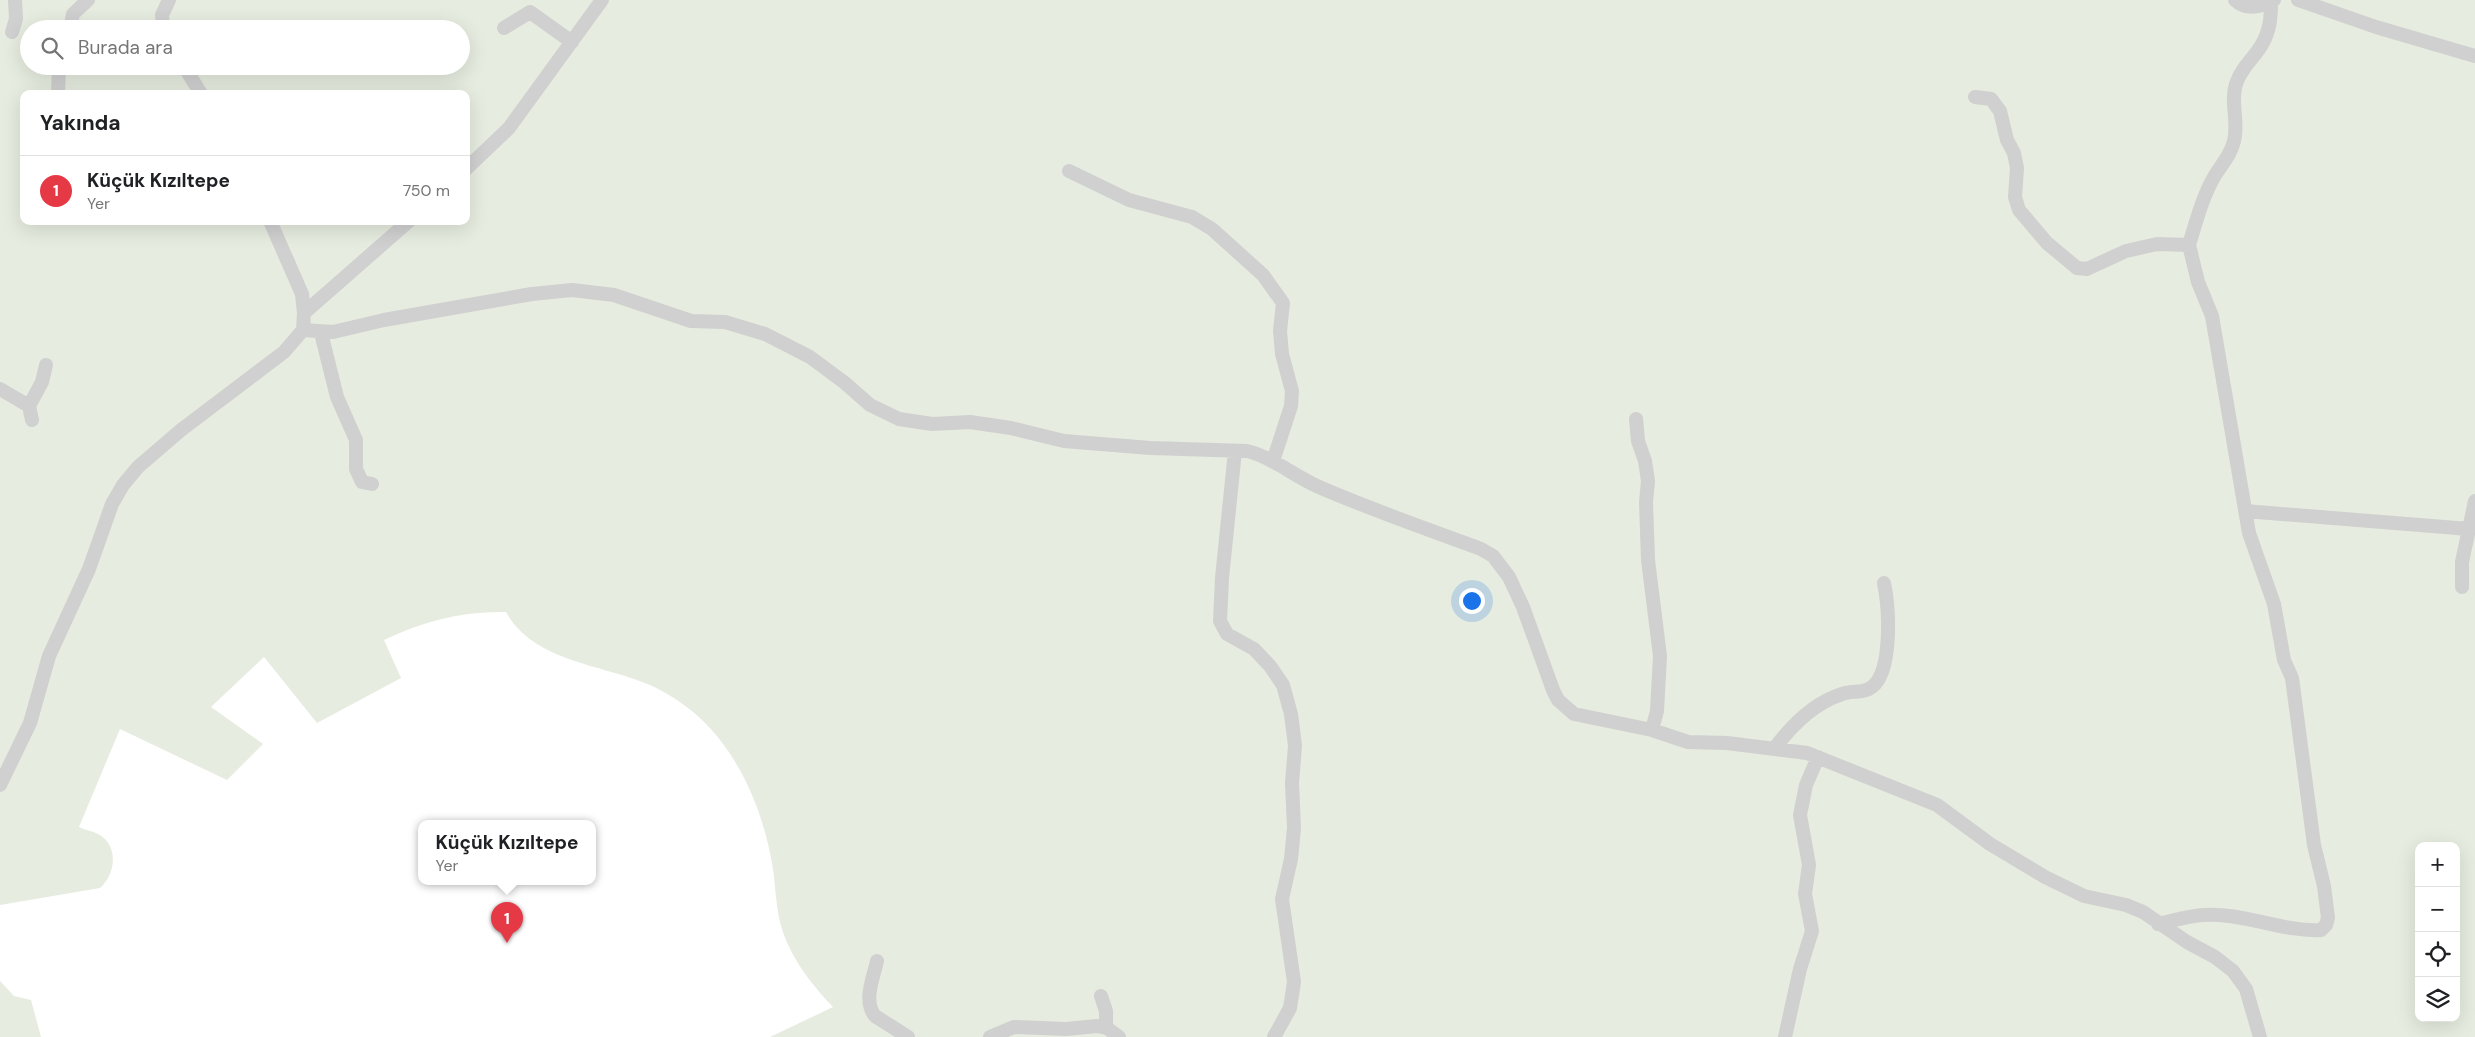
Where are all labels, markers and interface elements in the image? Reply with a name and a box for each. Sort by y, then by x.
search box [20,20,470,75]
icon: search [38,34,66,62]
text: Burada ara [78,35,173,60]
text: Yakında [40,109,121,137]
text: Küçük Kızıltepe [87,168,230,193]
text: 1 [53,180,59,201]
text: 750 m [403,180,450,201]
text: Yer [87,193,110,214]
your location [1459,588,1485,614]
popup [418,820,596,885]
text: Küçük Kızıltepe [436,830,578,855]
map controls [2415,842,2460,1022]
button: + [2415,842,2460,887]
text: Yer [436,855,458,876]
button: − [2415,887,2460,932]
pin: 1 [491,902,523,943]
button: locate [2415,932,2460,977]
button: layers [2415,977,2460,1022]

